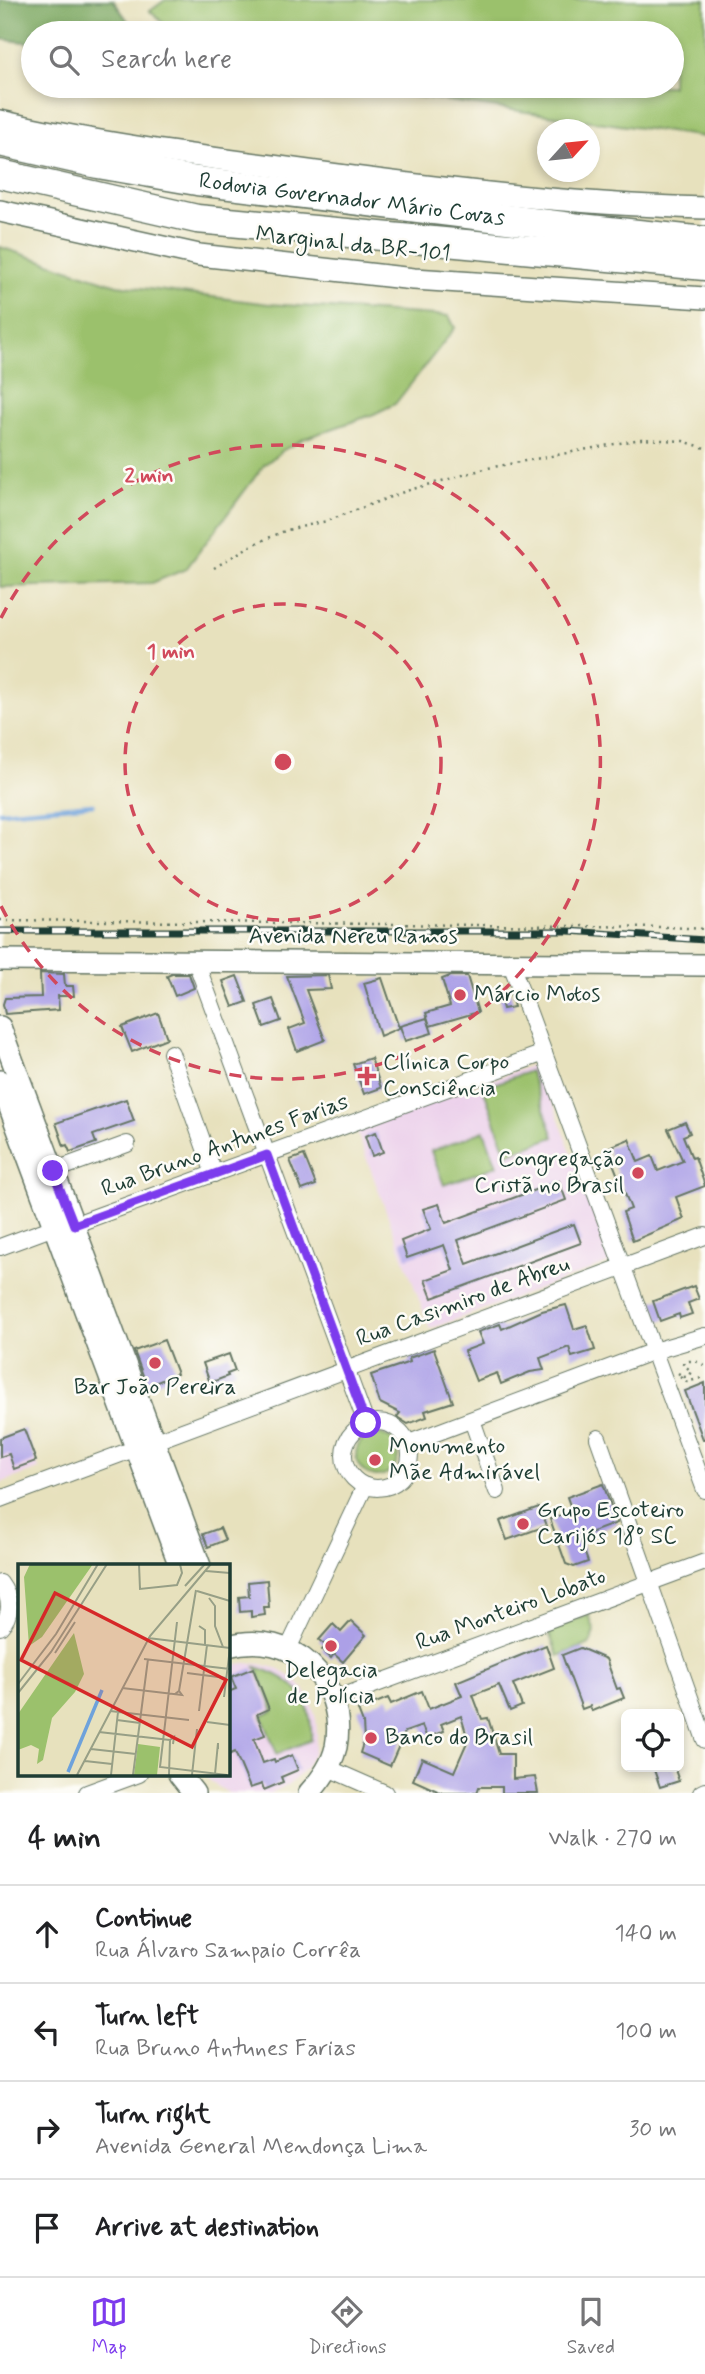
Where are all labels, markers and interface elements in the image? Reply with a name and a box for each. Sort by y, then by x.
search box [21,21,684,98]
icon: search [45,41,83,79]
text: Search here [101,43,232,77]
north arrow [537,119,600,182]
street label: Rodovia Governador Mário Covas [197,166,507,234]
street label: Marginal da BR-101 [254,220,452,272]
text: 2 min [124,462,174,490]
text: 1 min [147,638,195,666]
centre of rings [271,750,295,774]
street label: Avenida Nereu Ramos [248,922,458,952]
place label: Márcio Motos [474,980,600,1010]
marker: Márcio Motos [452,987,468,1003]
place label: Clínica Corpo Consciência [383,1048,509,1104]
marker: Clínica Corpo Consciência [357,1066,377,1086]
street label: Rua Bruno Antunes Farias [97,1087,353,1205]
place label: Congregação Cristã no Brasil [474,1145,624,1201]
route end [37,1155,68,1186]
marker: Congregação Cristã no Brasil [630,1165,646,1181]
street label: Rua Casimiro de Abreu [352,1249,574,1355]
marker: Bar João Pereira [147,1355,163,1371]
place label: Bar João Pereira [74,1373,236,1403]
route start [350,1407,381,1438]
place label: Monumento Mãe Admirável [389,1432,540,1488]
marker: Monumento Mãe Admirável [367,1452,383,1468]
place label: Grupo Escoteiro Carijós 18º SC [537,1496,684,1552]
marker: Grupo Escoteiro Carijós 18º SC [515,1516,531,1532]
street label: Rua Monteiro Lobato [412,1562,610,1658]
inset map [18,1564,229,1776]
marker: Delegacia de Polícia [323,1638,339,1654]
place label: Delegacia de Polícia [284,1656,378,1712]
map controls [621,1709,684,1772]
button: locate [621,1709,684,1772]
place label: Banco do Brasil [385,1723,533,1753]
marker: Banco do Brasil [363,1730,379,1746]
text: 4 min [28,1819,101,1858]
text: Walk · 270 m [548,1824,677,1854]
text: Continue [95,1902,192,1936]
icon: ahead [28,1915,66,1953]
text: 140 m [614,1919,677,1949]
text: Rua Álvaro Sampaio Corrêa [95,1936,361,1966]
text: Turn left [95,2000,199,2034]
icon: left [28,2013,66,2051]
text: 100 m [615,2017,677,2047]
text: Rua Bruno Antunes Farias [95,2034,356,2064]
text: Turn right [95,2098,211,2132]
icon: right [28,2111,66,2149]
text: 30 m [629,2115,677,2145]
text: Avenida General Mendonça Lima [95,2132,427,2162]
icon: arrive [28,2209,66,2247]
text: Arrive at destination [95,2211,319,2245]
tab: Map [90,2293,128,2360]
tab: Directions [308,2293,387,2360]
tab: Saved [567,2293,615,2360]

